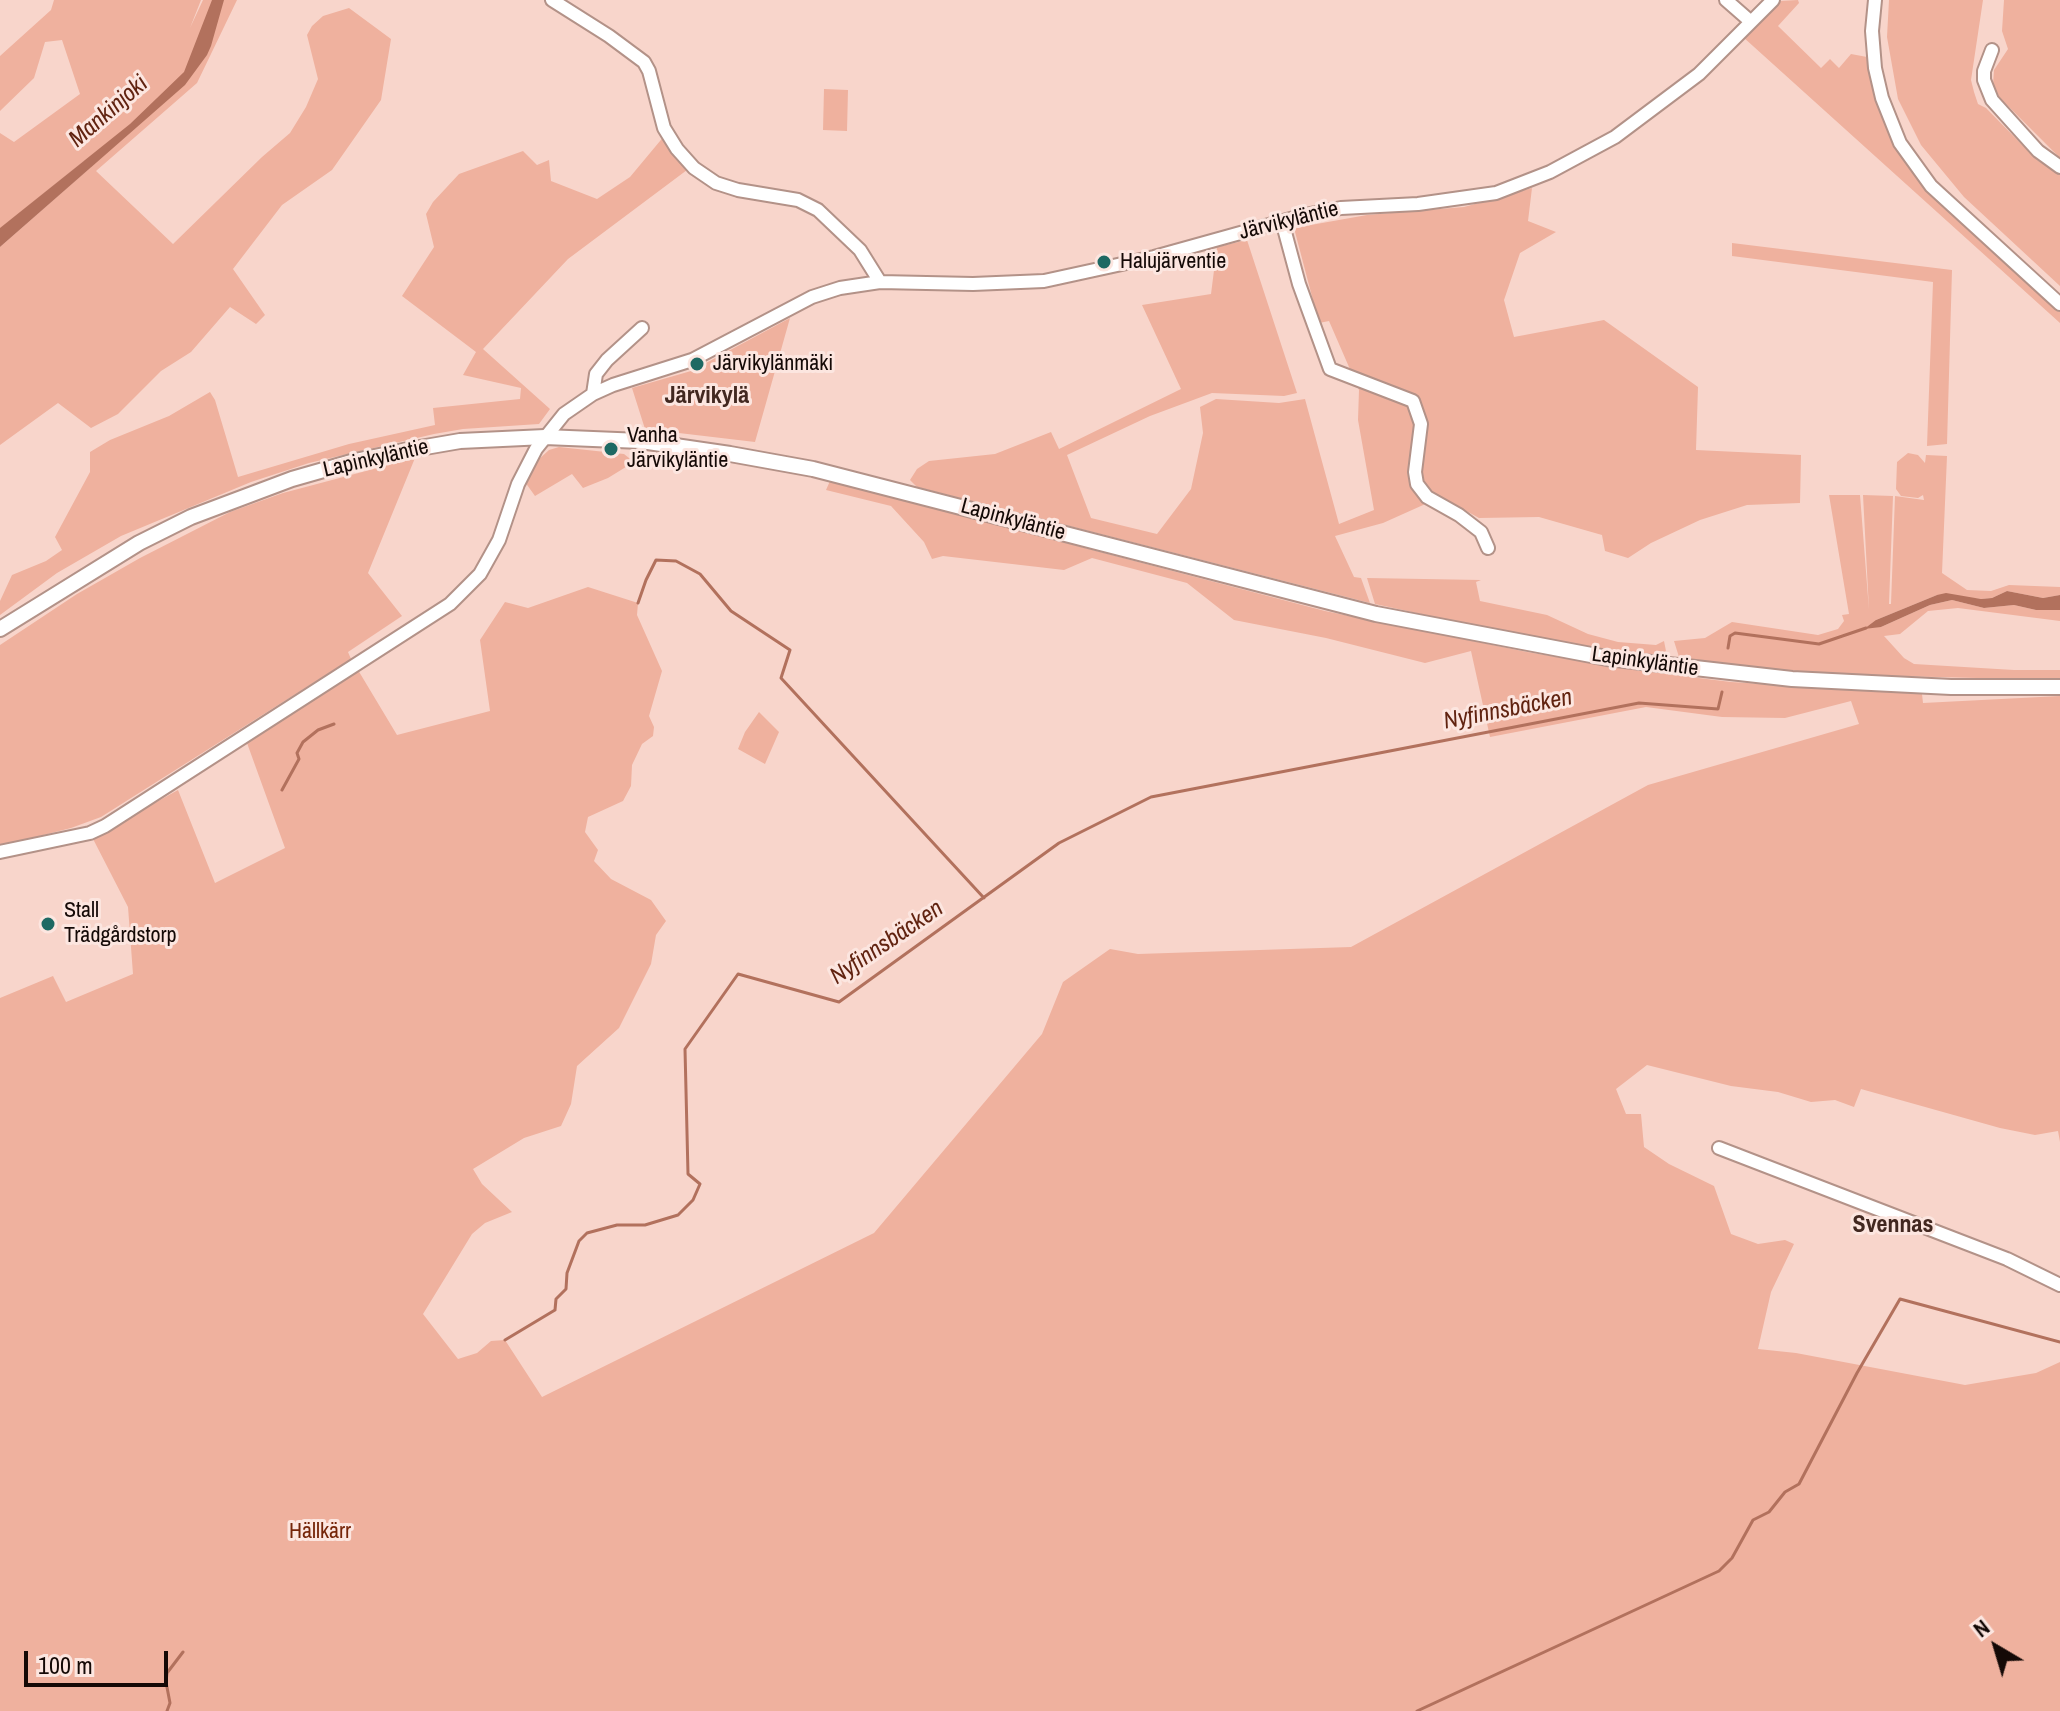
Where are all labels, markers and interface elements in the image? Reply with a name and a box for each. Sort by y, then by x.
water label: Mankinjoki [64,70,154,154]
street label: Järvikyläntie [1237,196,1341,246]
place label: Halujärventie [1120,249,1226,275]
marker: Halujärventie [1095,253,1113,271]
place label: Järvikylänmäki [713,351,833,377]
marker: Järvikylänmäki [688,355,706,373]
district label: Järvikylä [665,383,749,411]
place label: Vanha Järvikyläntie [627,423,728,474]
street label: Lapinkyläntie [321,434,431,484]
marker: Vanha Järvikyläntie [602,440,620,458]
street label: Lapinkyläntie [958,493,1068,547]
street label: Lapinkyläntie [1590,641,1700,683]
water label: Nyfinnsbäcken [1441,683,1575,737]
water label: Nyfinnsbäcken [825,895,949,991]
place label: Stall Trädgårdstorp [64,898,177,950]
marker: Stall Trädgårdstorp [39,915,57,933]
district label: Svennas [1853,1212,1933,1240]
park label: Hällkärr [289,1519,351,1545]
north arrow [1956,1607,2036,1687]
text: N [1967,1612,1996,1644]
scale bar [28,1635,172,1685]
text: 100 m [38,1649,93,1681]

